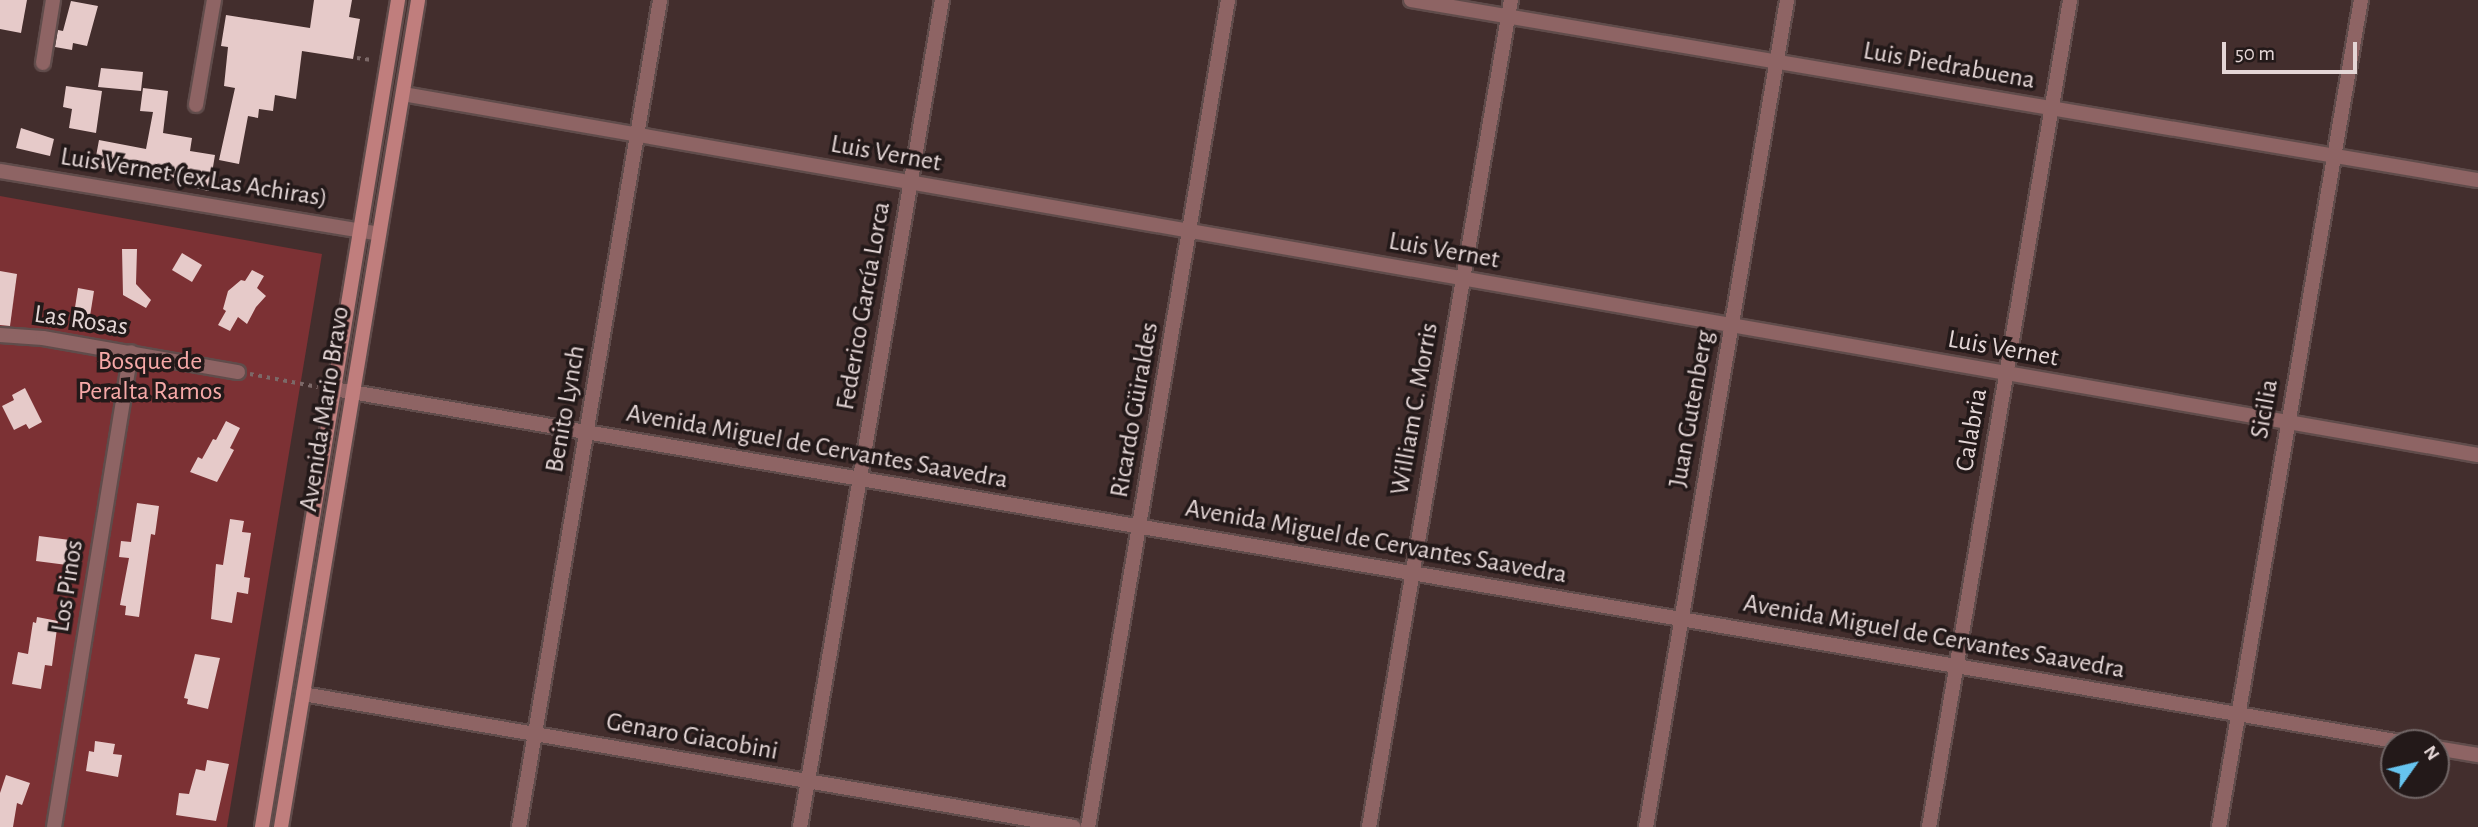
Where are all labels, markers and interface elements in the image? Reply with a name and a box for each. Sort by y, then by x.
scale bar [2226,28,2361,72]
street label: Luis Piedrabuena [1861,36,2037,96]
text: 50 m [2235,43,2275,64]
street label: Luis Vernet [828,129,944,179]
street label: Luis Vernet (ex Las Achiras) [58,141,330,215]
street label: Federico García Lorca [830,200,898,412]
street label: Luis Vernet [1386,226,1502,276]
street label: Las Rosas [32,299,130,343]
street label: Avenida Mario Bravo [293,304,357,514]
street label: Ricardo Güiraldes [1104,320,1166,500]
street label: William C. Morris [1384,320,1446,498]
street label: Luis Vernet [1945,324,2061,374]
street label: Juan Gutenberg [1663,328,1721,490]
street label: Benito Lynch [539,343,593,475]
park label: Bosque de Peralta Ramos [78,346,222,408]
street label: Sicilia [2244,377,2286,441]
street label: Calabria [1949,386,1995,474]
street label: Avenida Miguel de Cervantes Saavedra [624,398,1010,496]
street label: Avenida Miguel de Cervantes Saavedra [1183,493,1569,591]
street label: Los Pinos [45,538,91,634]
street label: Avenida Miguel de Cervantes Saavedra [1741,588,2127,686]
street label: Genaro Giacobini [604,707,780,767]
north arrow [2380,729,2450,799]
text: N [2420,742,2443,764]

